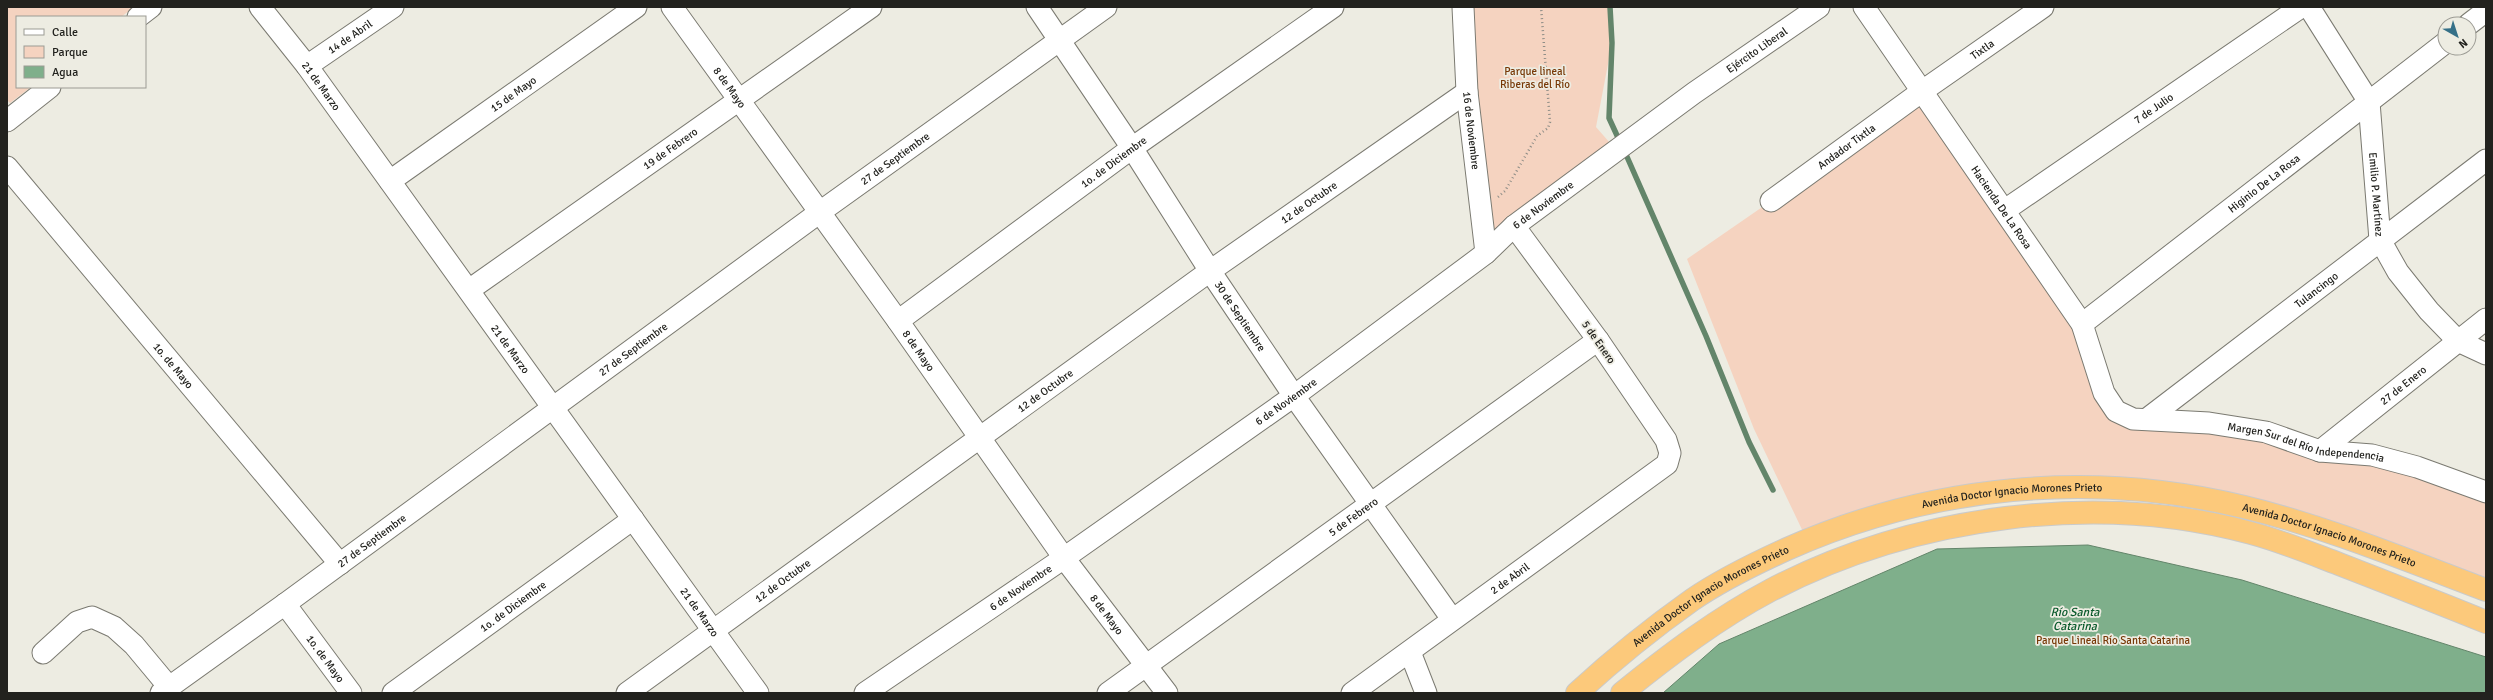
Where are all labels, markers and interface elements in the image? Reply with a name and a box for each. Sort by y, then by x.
legend [16,16,146,88]
north arrow [2437,16,2477,56]
street label: 14 de Abril [325,17,375,57]
text: Calle [52,25,78,40]
street label: Ejército Liberal [1724,25,1790,76]
text: N [2456,36,2470,51]
street label: Tixtla [1968,37,1997,63]
text: Parque [52,45,88,60]
street label: 21 de Marzo [299,59,343,113]
text: Agua [52,65,78,80]
street label: 8 de Mayo [710,65,749,111]
park label: Parque lineal Riberas del Río [1500,65,1570,91]
street label: 15 de Mayo [488,73,539,115]
street label: 7 de Julio [2131,90,2176,127]
street label: 16 de Noviembre [1460,91,1482,170]
street label: Andador Tixtla [1815,121,1878,172]
street label: 19 de Febrero [641,125,700,172]
street label: 27 de Septiembre [858,130,932,188]
street label: 1o. de Diciembre [1078,134,1149,191]
street label: Higinio De La Rosa [2226,151,2303,216]
street label: Emilio P. Martínez [2366,152,2386,237]
street label: Hacienda De La Rosa [1968,163,2035,252]
street label: 6 de Noviembre [1510,178,1576,232]
street label: 12 de Octubre [1278,179,1340,227]
street label: Tulancingo [2292,269,2341,311]
street label: 30 de Septiembre [1212,279,1268,354]
street label: 5 de Enero [1579,318,1618,366]
street label: 27 de Septiembre [596,320,670,379]
street label: 21 de Marzo [488,322,532,376]
street label: 8 de Mayo [899,328,937,374]
street label: 1o. de Mayo [150,340,196,392]
street label: 27 de Enero [2378,363,2429,408]
street label: 12 de Octubre [1015,366,1076,415]
street label: 6 de Noviembre [1253,375,1319,428]
street label: Margen Sur del Río Independencia [2227,420,2386,465]
street label: Avenida Doctor Ignacio Morones Prieto [1920,481,2103,511]
street label: 5 de Febrero [1326,495,1381,539]
street label: Avenida Doctor Ignacio Morones Prieto [2241,501,2418,570]
street label: 27 de Septiembre [335,511,409,570]
street label: Avenida Doctor Ignacio Morones Prieto [1630,543,1791,650]
street label: 12 de Octubre [752,556,813,605]
street label: 2 de Abril [1488,560,1532,597]
street label: 6 de Noviembre [987,562,1055,614]
street label: 1o. de Diciembre [477,578,549,635]
street label: 21 de Marzo [677,585,721,640]
street label: 8 de Mayo [1087,592,1126,638]
water label: Río Santa Catarina [2051,605,2100,634]
street label: 1o. de Mayo [303,633,347,685]
park label: Parque Lineal Río Santa Catarina [2036,634,2190,647]

